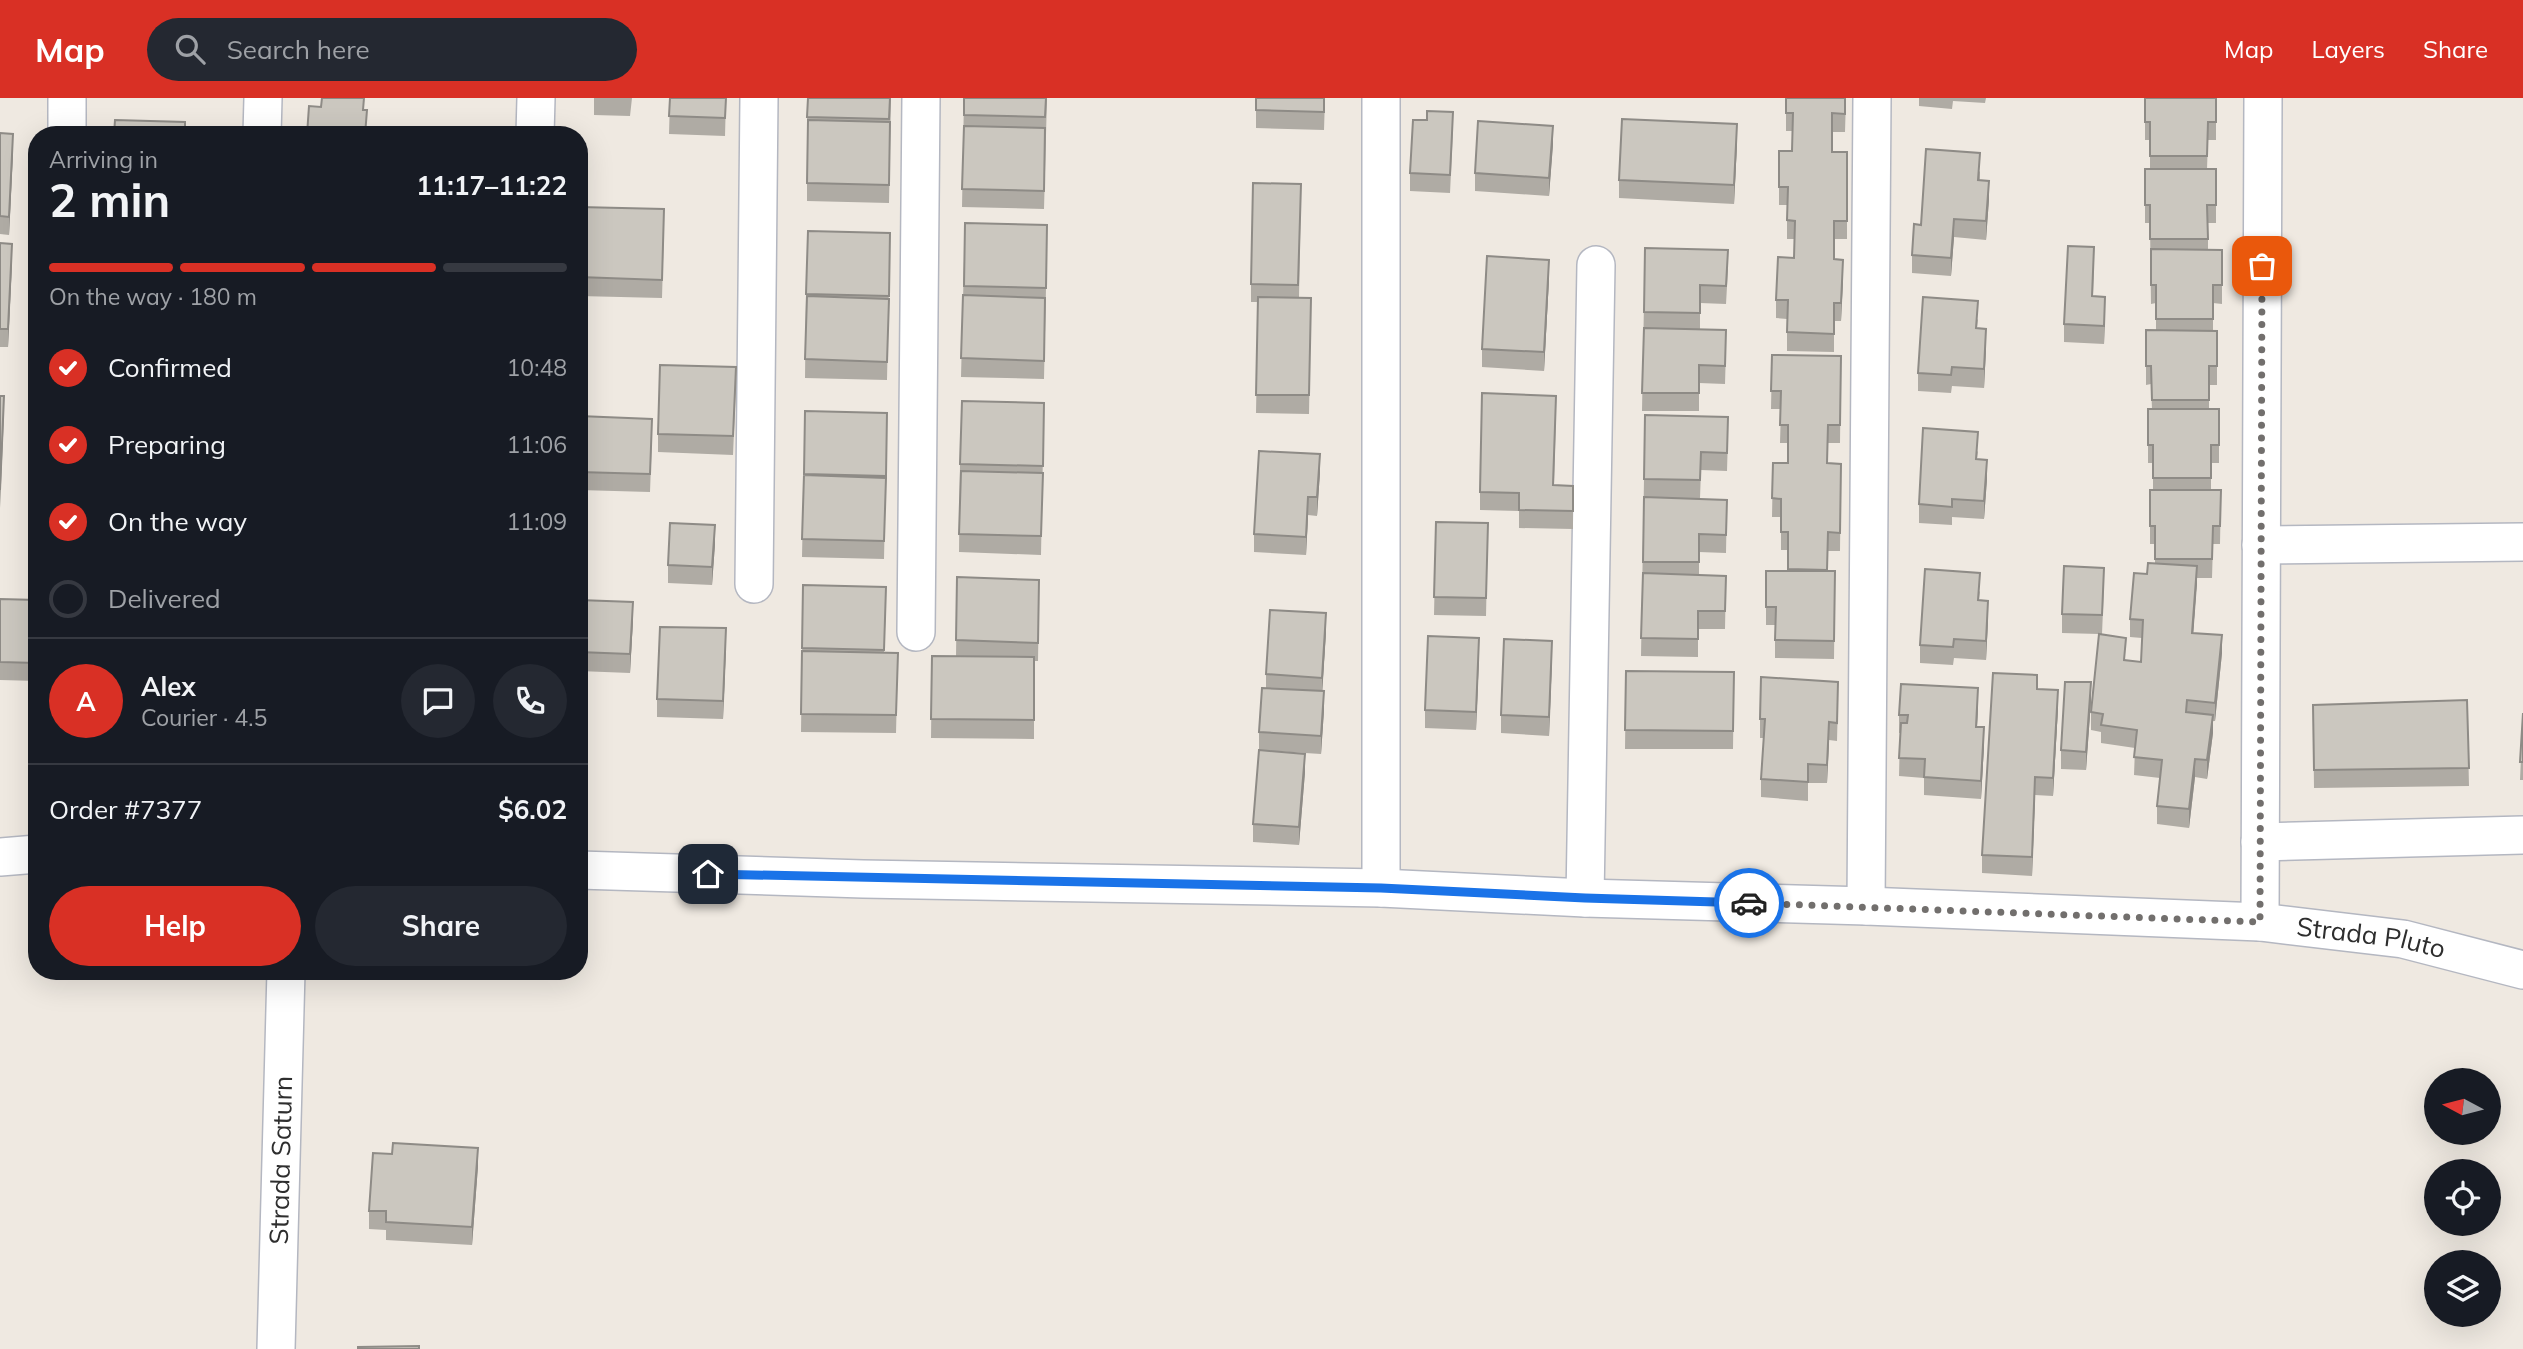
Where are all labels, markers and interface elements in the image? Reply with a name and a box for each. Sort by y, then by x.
search box [147,18,637,81]
text: Map [35,29,105,70]
icon: search [171,30,209,68]
text: Search here [227,33,370,66]
text: Map [2224,34,2273,64]
text: Layers [2311,34,2385,64]
text: Share [2423,34,2488,64]
text: Arriving in [49,145,158,174]
text: 11:17–11:22 [416,169,567,202]
text: 2 min [49,171,170,229]
pin [2232,236,2292,296]
icon: bag [2243,247,2281,285]
text: On the way · 180 m [49,282,257,311]
icon: check [49,349,87,387]
text: Confirmed [108,351,232,384]
text: 10:48 [507,353,567,382]
icon: check [49,426,87,464]
text: Preparing [108,428,226,461]
text: 11:06 [507,430,567,459]
icon: check [49,503,87,541]
text: On the way [108,505,247,538]
text: 11:09 [507,507,567,536]
text: Delivered [108,582,221,615]
button: chat [401,664,475,738]
button: phone [493,664,567,738]
text: Alex [141,670,196,703]
text: A [76,685,96,718]
text: Courier · 4.5 [141,703,267,732]
text: Order #7377 [49,793,202,826]
text: $6.02 [498,793,567,826]
pin [678,844,738,904]
icon: home [689,855,727,893]
courier [1714,868,1784,938]
icon: car [1730,884,1768,922]
button: Help [49,886,301,966]
button: Share [315,886,567,966]
street label: Strada Pluto [2295,909,2449,965]
north arrow [2424,1068,2501,1144]
map controls [2424,1068,2501,1327]
street label: Strada Saturn [262,1075,299,1245]
button: locate [2424,1159,2501,1236]
button: layers [2424,1250,2501,1327]

